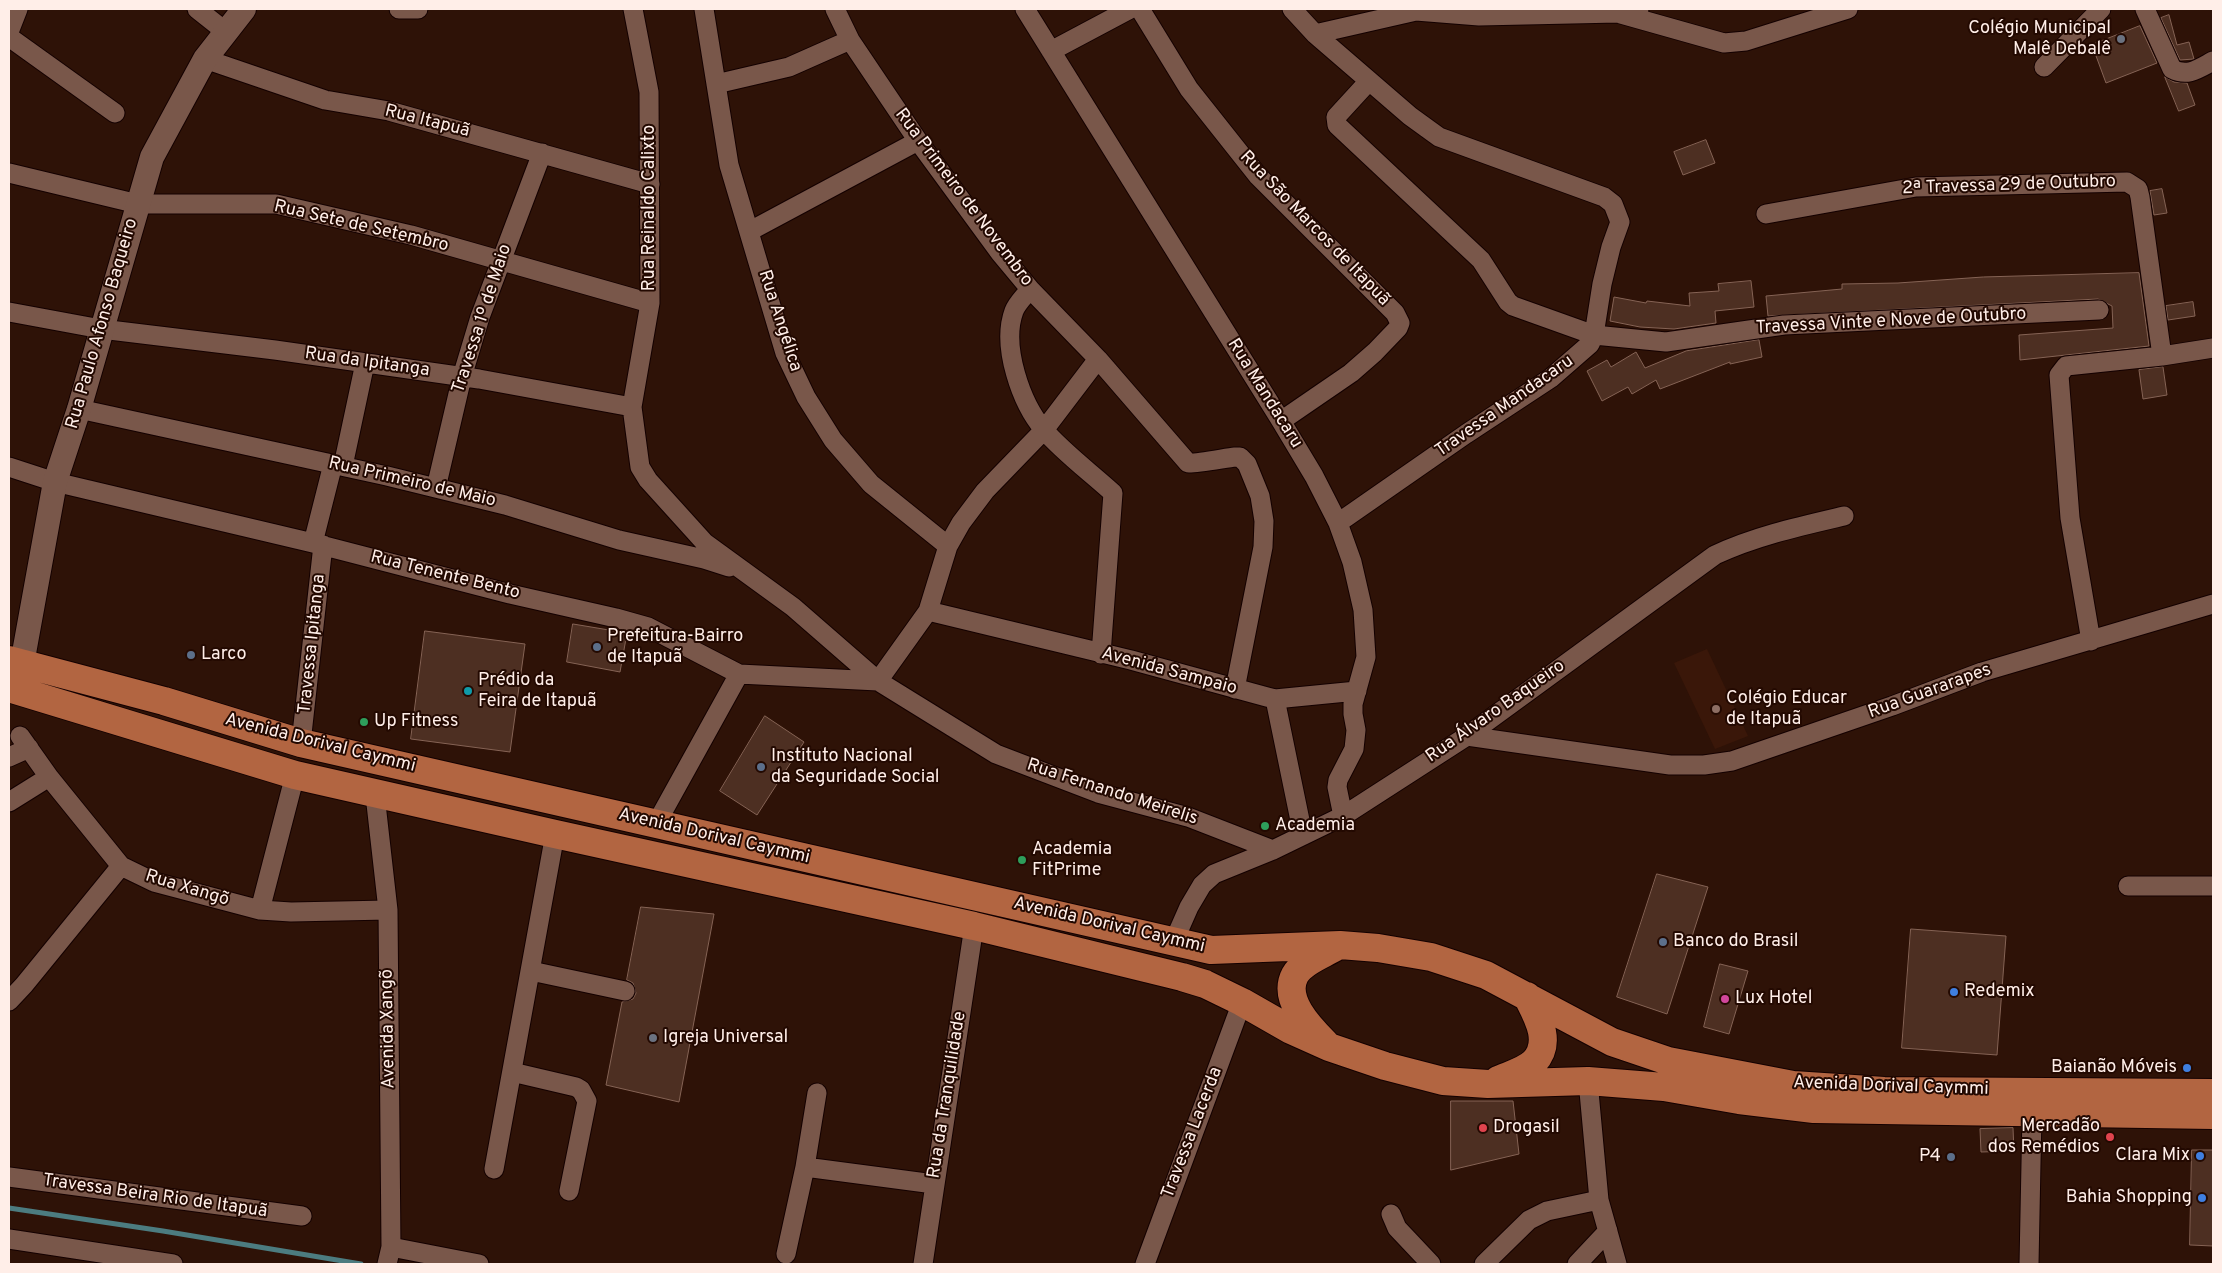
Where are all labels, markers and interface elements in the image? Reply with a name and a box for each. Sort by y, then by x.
place label: Colégio Municipal Malê Debalê [1968,18,2111,60]
marker: Colégio Municipal Malê Debalê [2115,33,2127,45]
street label: Rua Itapuã [382,101,472,143]
street label: Rua Primeiro de Novembro [889,105,1037,291]
street label: Rua Reinaldo Calixto [639,125,661,291]
street label: Rua São Marcos de Itapuã [1234,147,1394,311]
street label: 2ª Travessa 29 de Outubro [1902,171,2116,201]
street label: Rua Sete de Setembro [272,196,450,258]
street label: Rua Paulo Afonso Baqueiro [63,216,143,432]
street label: Travessa 1º de Maio [449,242,517,396]
street label: Rua Angélica [752,267,806,375]
street label: Travessa Vinte e Nove de Outubro [1755,304,2027,340]
street label: Rua Mandacaru [1222,335,1306,453]
street label: Rua da Ipitanga [303,344,431,382]
street label: Travessa Mandacaru [1432,351,1578,463]
street label: Rua Primeiro de Maio [326,453,498,513]
street label: Rua Tenente Bento [368,547,522,605]
street label: Travessa Ipitanga [295,573,331,715]
place label: Prefeitura-Bairro de Itapuã [607,626,743,669]
marker: Prefeitura-Bairro de Itapuã [591,641,603,653]
place label: Larco [201,644,247,666]
street label: Avenida Sampaio [1099,644,1239,700]
marker: Larco [185,649,197,661]
street label: Rua Álvaro Baqueiro [1422,656,1570,768]
street label: Rua Guararapes [1866,660,1994,724]
place label: Prédio da Feira de Itapuã [478,670,596,712]
marker: Prédio da Feira de Itapuã [462,685,474,697]
place label: Colégio Educar de Itapuã [1726,688,1847,731]
marker: Colégio Educar de Itapuã [1710,703,1722,715]
street label: Avenida Dorival Caymmi [222,710,418,778]
place label: Up Fitness [374,711,458,733]
marker: Up Fitness [358,716,370,728]
place label: Instituto Nacional da Seguridade Social [771,746,940,789]
street label: Rua Fernando Meirelis [1024,755,1200,831]
marker: Instituto Nacional da Seguridade Social [755,761,767,773]
street label: Avenida Dorival Caymmi [616,804,812,870]
place label: Academia [1275,815,1355,837]
marker: Academia [1259,820,1271,832]
place label: Academia FitPrime [1032,839,1112,882]
marker: Academia FitPrime [1016,854,1028,866]
street label: Rua Xangõ [142,866,232,912]
street label: Avenida Dorival Caymmi [1011,893,1207,959]
place label: Banco do Brasil [1673,931,1799,953]
marker: Banco do Brasil [1657,936,1669,948]
street label: Avenida Xangõ [377,969,401,1089]
place label: Redemix [1964,981,2035,1003]
marker: Redemix [1948,986,1960,998]
place label: Lux Hotel [1735,988,1812,1010]
marker: Lux Hotel [1719,993,1731,1005]
street label: Rua da Tranquilidade [924,1010,972,1180]
place label: Igreja Universal [663,1027,788,1049]
marker: Igreja Universal [647,1032,659,1044]
place label: Baianão Móveis [2051,1057,2177,1079]
marker: Baianão Móveis [2181,1062,2193,1074]
street label: Travessa Lacerda [1158,1064,1228,1202]
street label: Avenida Dorival Caymmi [1793,1073,1989,1101]
place label: Mercadão dos Remédios [1988,1116,2100,1158]
place label: Drogasil [1493,1117,1560,1139]
marker: Drogasil [1477,1122,1489,1134]
marker: Mercadão dos Remédios [2104,1131,2116,1143]
place label: Clara Mix [2115,1145,2190,1167]
place label: P4 [1919,1146,1941,1168]
marker: Clara Mix [2194,1150,2206,1162]
marker: P4 [1945,1151,1957,1163]
street label: Travessa Beira Rio de Itapuã [41,1171,269,1223]
place label: Bahia Shopping [2066,1187,2192,1209]
marker: Bahia Shopping [2196,1192,2208,1204]

